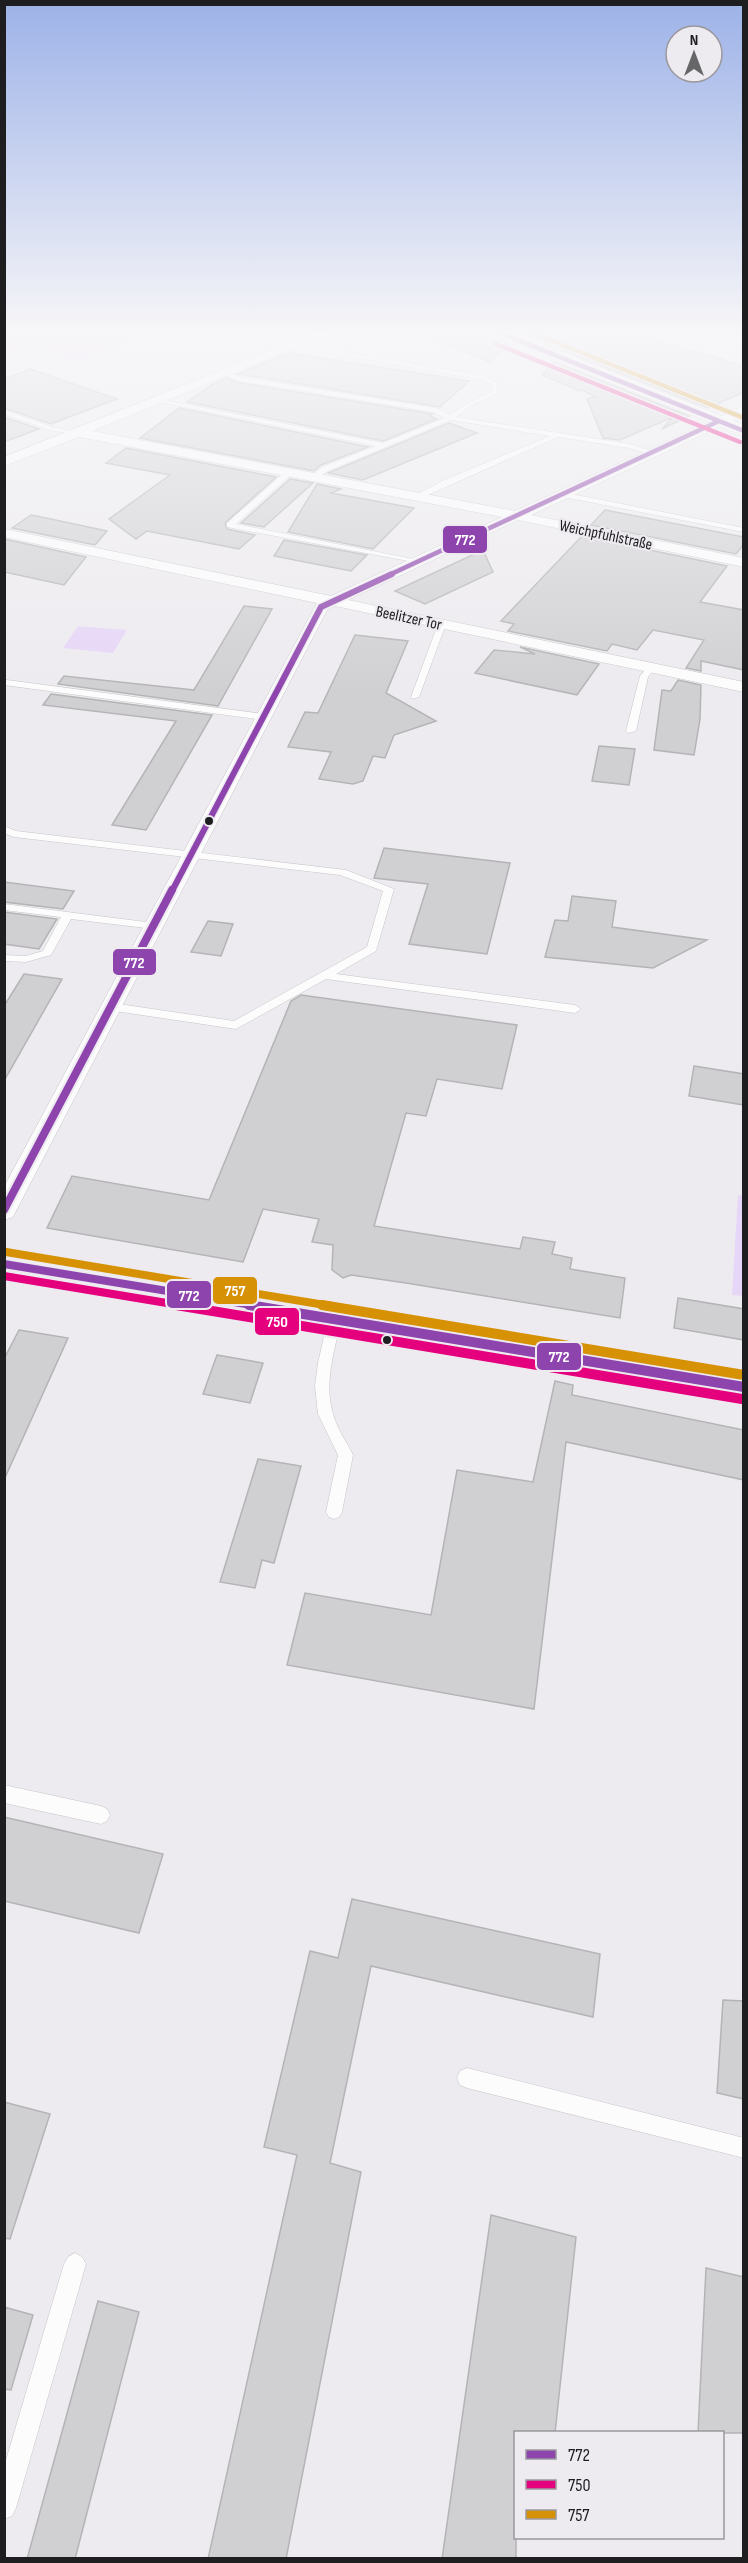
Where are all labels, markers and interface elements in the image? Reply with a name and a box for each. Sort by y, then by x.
north arrow [664,24,724,84]
text: N [690,31,698,50]
street label: Weichpfuhlstraße [557,516,654,555]
line badge: 772 [442,525,488,554]
text: 772 [455,531,476,550]
street label: Beelitzer Tor [374,602,444,635]
unlabelled marker [203,815,215,827]
line badge: 772 [112,948,157,976]
text: 772 [124,954,145,973]
line badge: 757 [212,1276,258,1305]
line badge: 772 [166,1280,212,1309]
text: 757 [225,1282,245,1301]
text: 772 [179,1287,200,1306]
line badge: 750 [254,1307,300,1336]
text: 750 [266,1313,288,1332]
unlabelled marker [381,1334,393,1346]
line badge: 772 [536,1342,582,1371]
text: 772 [549,1348,570,1367]
legend [514,2431,724,2539]
text: 772 [568,2445,590,2466]
text: 750 [568,2475,590,2496]
text: 757 [568,2505,590,2526]

